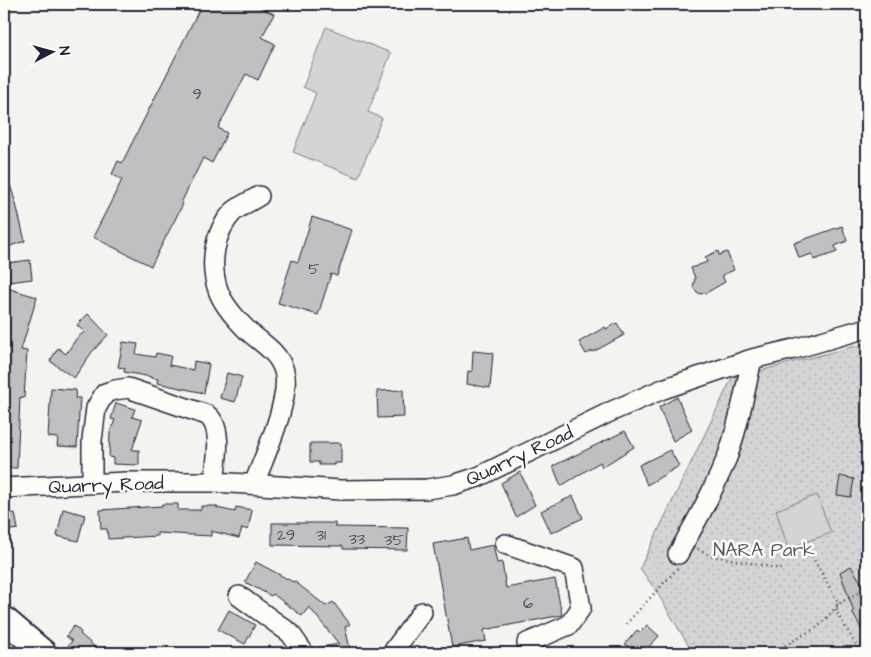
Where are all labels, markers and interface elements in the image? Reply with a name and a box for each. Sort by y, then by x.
north arrow [28,28,78,78]
text: N [54,45,74,56]
house number: 9 [192,83,202,105]
house number: 5 [308,258,320,280]
street label: Quarry Road [462,420,578,494]
street label: Quarry Road [48,470,165,502]
house number: 29 [277,524,295,546]
house number: 31 [316,524,326,546]
house number: 33 [349,528,365,550]
house number: 35 [384,529,404,551]
park label: NARA Park [713,537,815,564]
house number: 6 [523,592,533,614]

